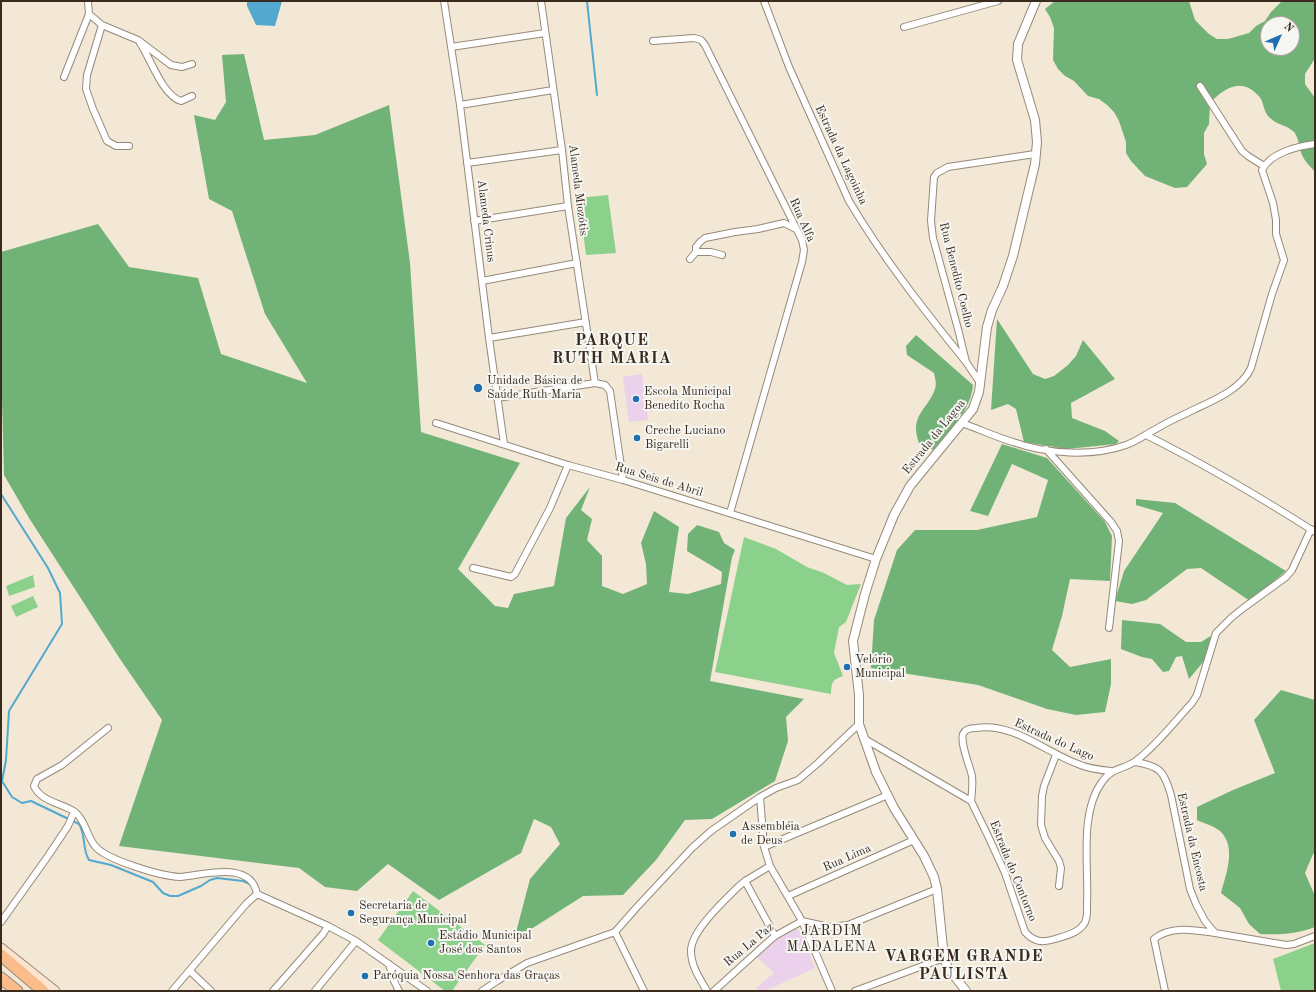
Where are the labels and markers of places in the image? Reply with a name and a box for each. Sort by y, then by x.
place label: Unidade Básica de Saúde Ruth Maria [487,374,582,402]
marker: Unidade Básica de Saúde Ruth Maria [472,382,484,394]
place label: Escola Municipal Benedito Rocha [644,385,731,413]
marker: Escola Municipal Benedito Rocha [631,394,641,404]
place label: Creche Luciano Bigarelli [645,424,725,452]
marker: Creche Luciano Bigarelli [632,433,642,443]
place label: Velório Municipal [855,653,905,681]
marker: Velório Municipal [842,662,852,672]
place label: Assembléia de Deus [741,820,800,848]
marker: Assembléia de Deus [728,829,738,839]
place label: Secretaria de Segurança Municipal [359,899,467,927]
marker: Secretaria de Segurança Municipal [346,908,356,918]
place label: Estádio Municipal José dos Santos [439,929,531,957]
marker: Estádio Municipal José dos Santos [426,938,436,948]
place label: Paróquia Nossa Senhora das Graças [373,969,560,983]
marker: Paróquia Nossa Senhora das Graças [360,971,370,981]

